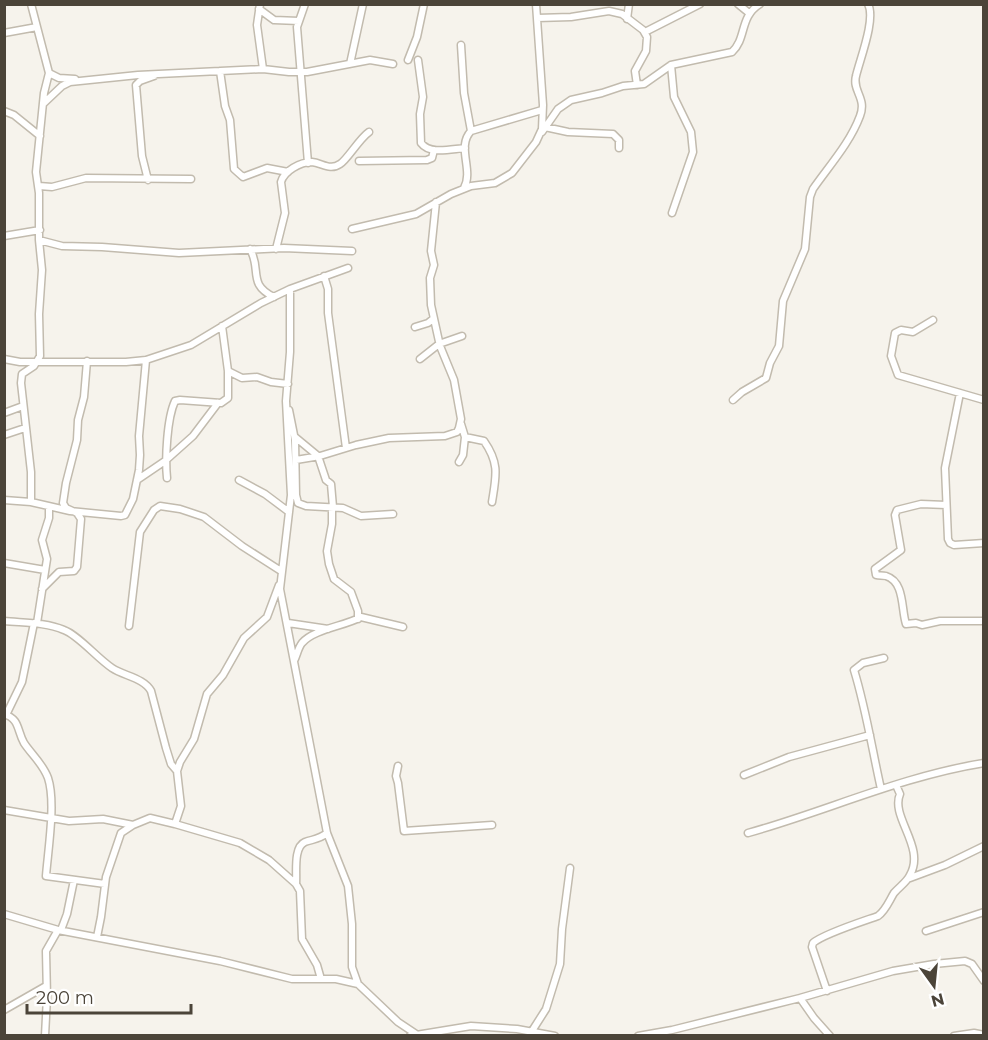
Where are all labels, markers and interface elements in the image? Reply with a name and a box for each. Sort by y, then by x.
north arrow [904,956,964,1016]
scale bar [27,977,190,1015]
text: 200 m [36,987,94,1009]
text: N [929,989,946,1011]

